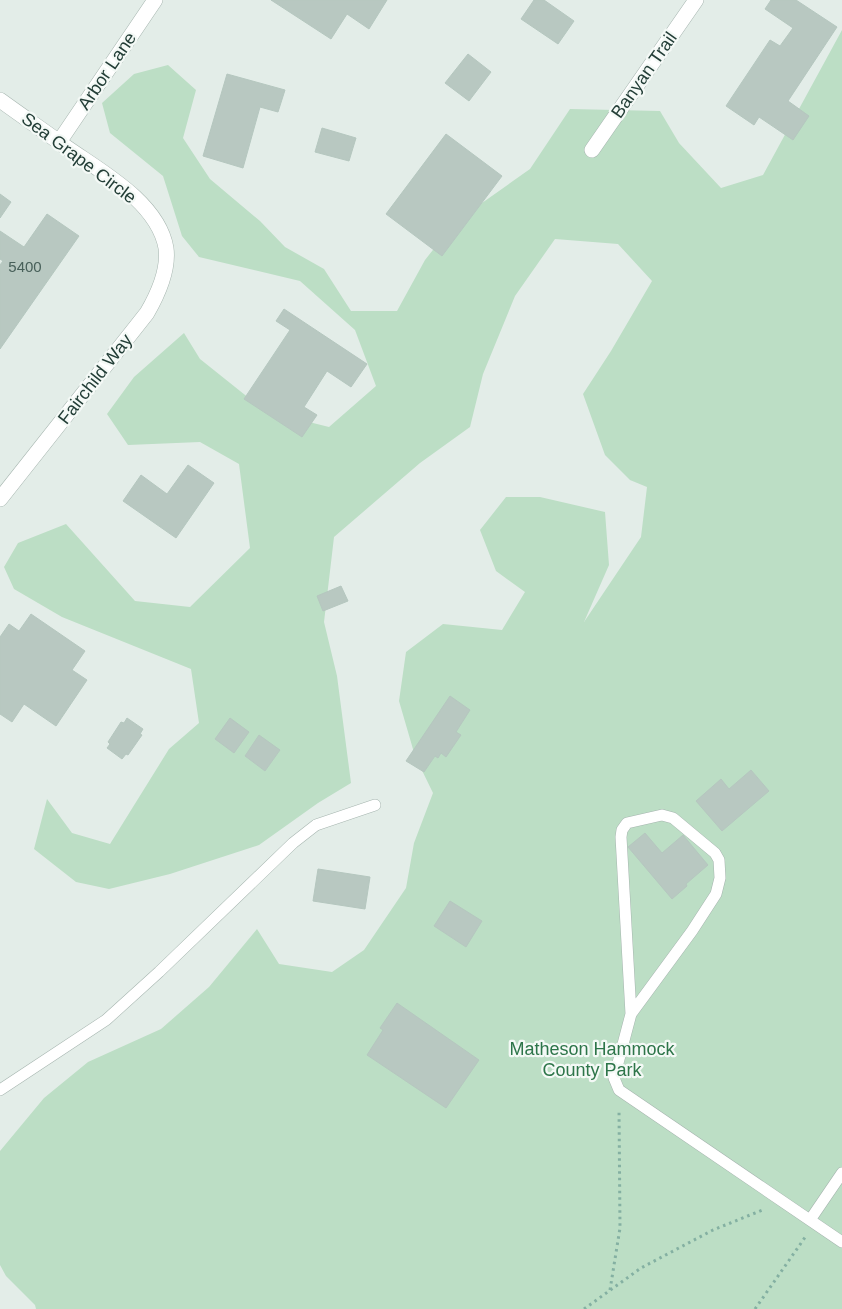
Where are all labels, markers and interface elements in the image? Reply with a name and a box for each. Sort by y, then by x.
street label: Arbor Lane [74,28,140,114]
street label: Banyan Trail [607,28,681,122]
street label: Sea Grape Circle [18,108,140,208]
house number: 5400 [8,258,42,275]
street label: Fairchild Way [54,330,136,428]
park label: Matheson Hammock County Park [509,1039,676,1080]

